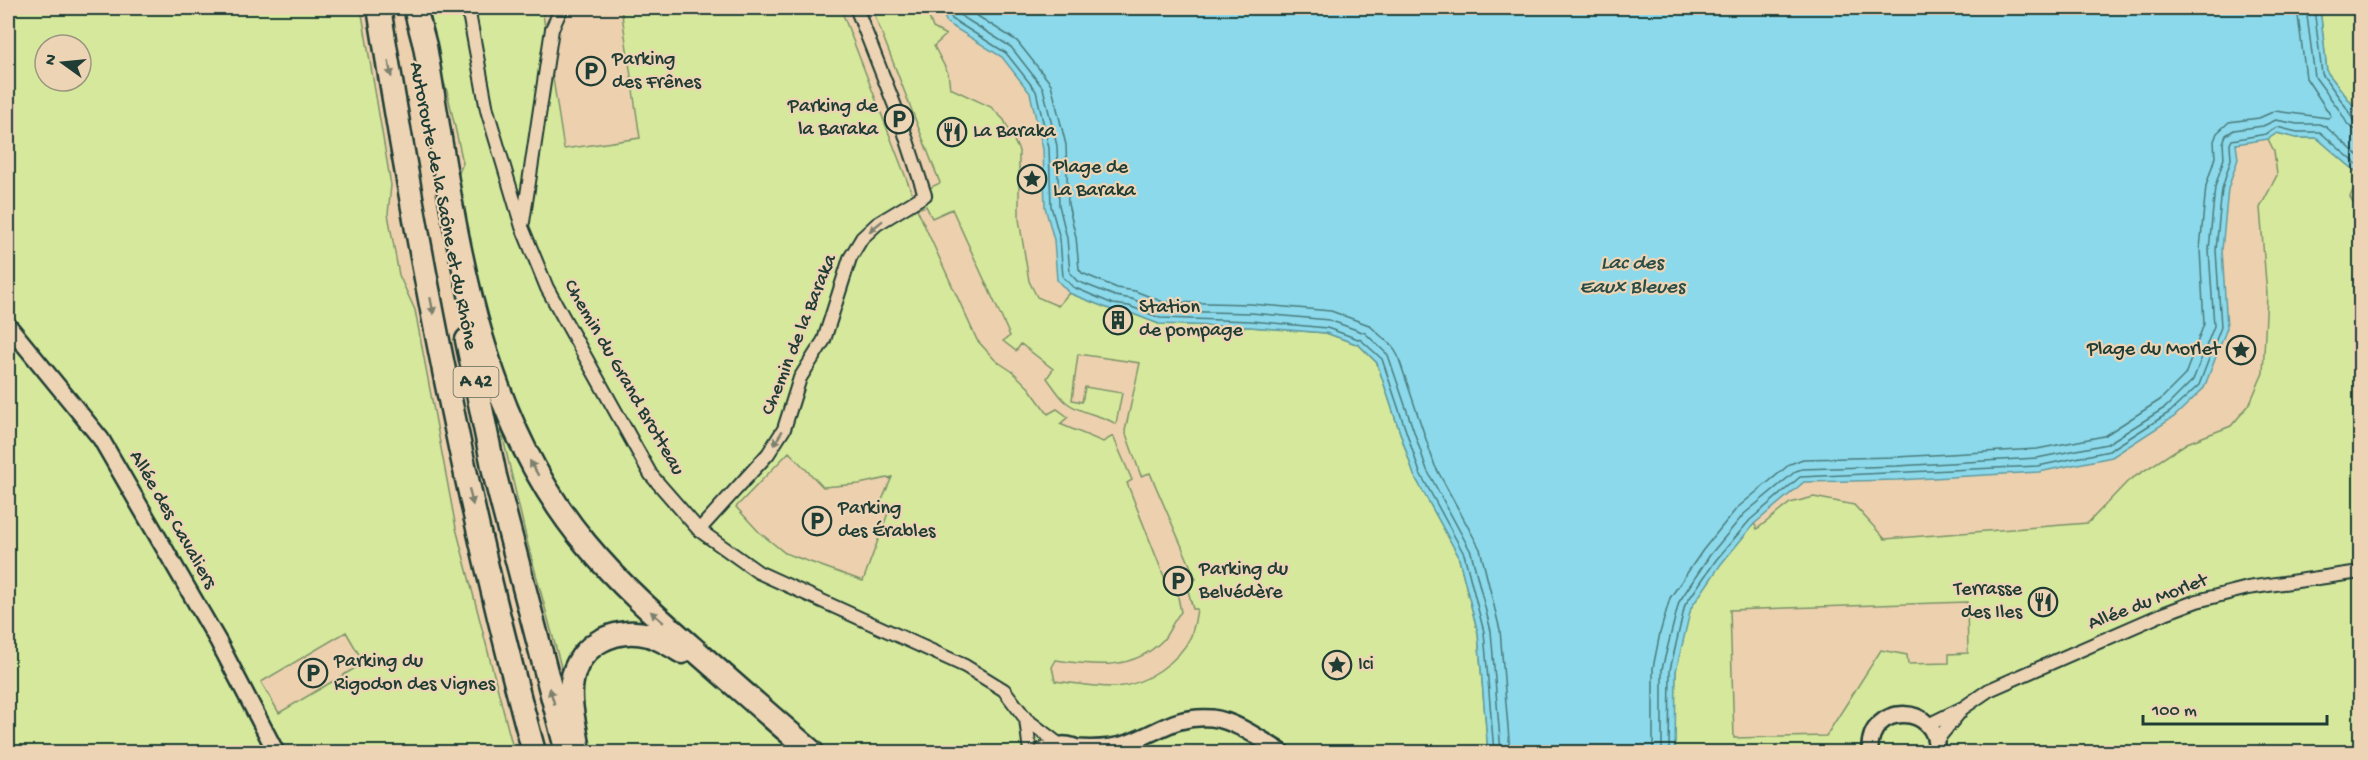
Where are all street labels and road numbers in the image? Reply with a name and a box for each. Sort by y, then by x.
street label: Autoroute de la Saône et du Rhône [403,60,481,352]
street label: Chemin de la Baraka [757,250,843,419]
street label: Chemin du Grand Brotteau [558,276,689,480]
road number: A 42 [454,367,498,397]
street label: Allée des Cavaliers [123,447,221,594]
street label: Allée du Morlet [2085,569,2213,636]

